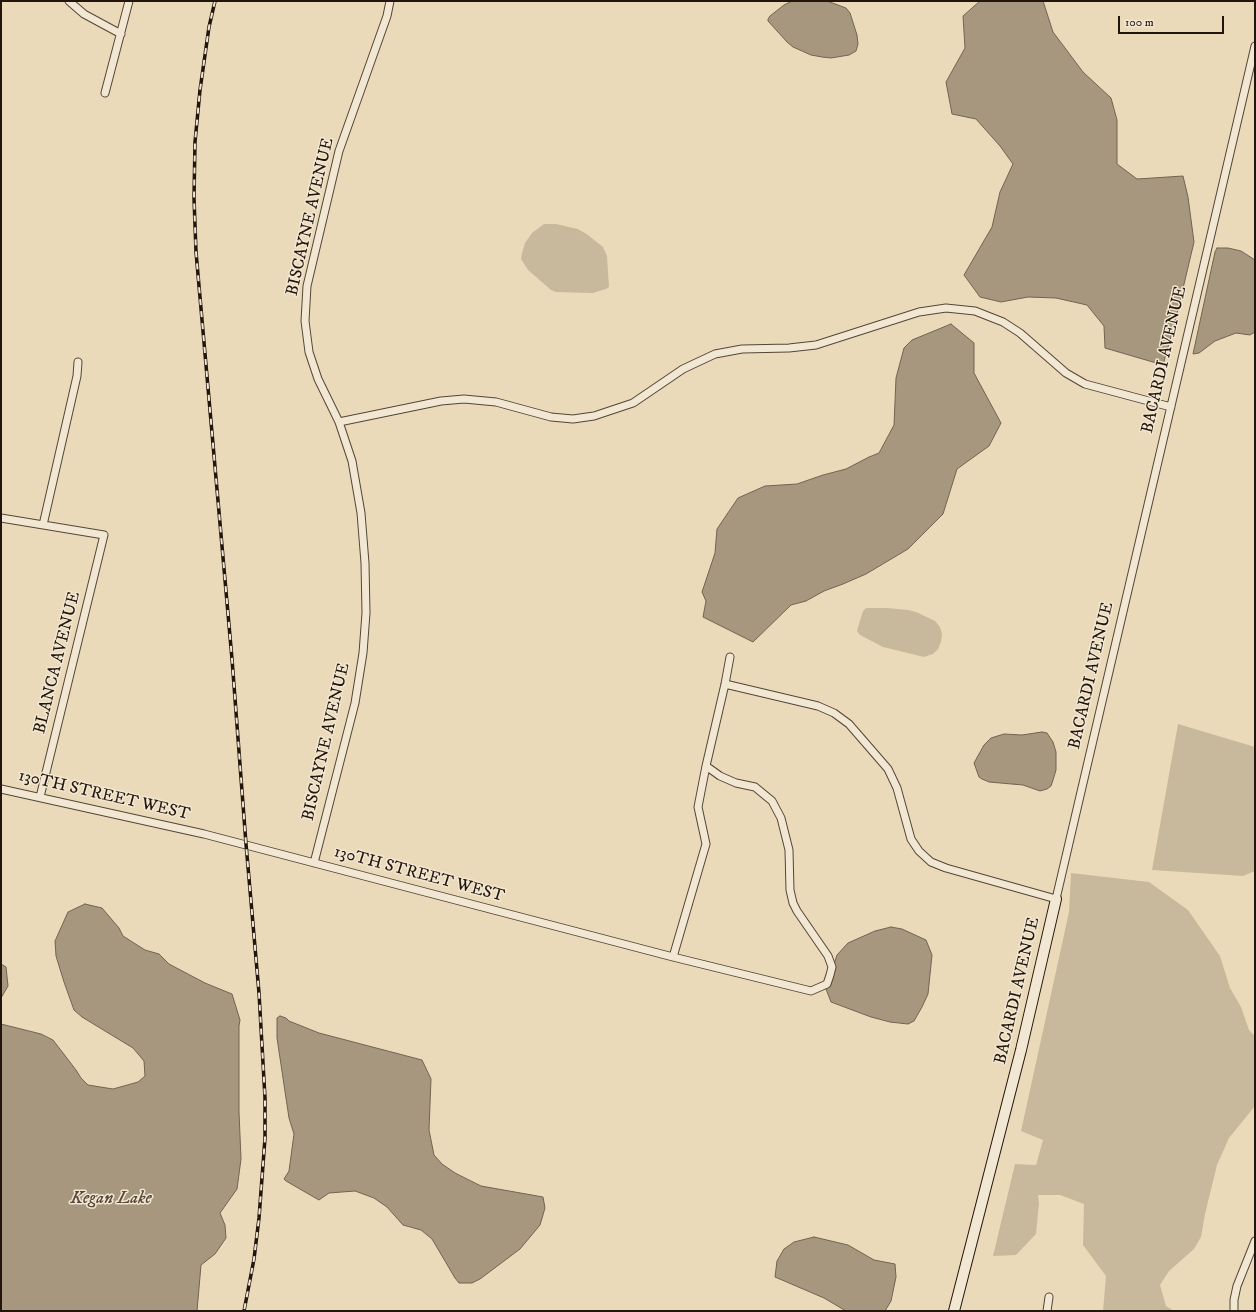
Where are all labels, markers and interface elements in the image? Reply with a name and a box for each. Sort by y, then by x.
scale bar [1120,8,1226,34]
text: 100 m [1125,15,1154,30]
street label: BISCAYNE AVENUE [283,136,339,298]
street label: BACARDI AVENUE [1138,284,1192,436]
street label: BLANCA AVENUE [30,590,86,736]
street label: BACARDI AVENUE [1065,600,1119,752]
street label: BISCAYNE AVENUE [299,661,355,823]
street label: 130TH STREET WEST [16,766,192,826]
street label: 130TH STREET WEST [332,842,506,908]
street label: BACARDI AVENUE [991,915,1045,1067]
water label: Kegan Lake [70,1188,152,1210]

